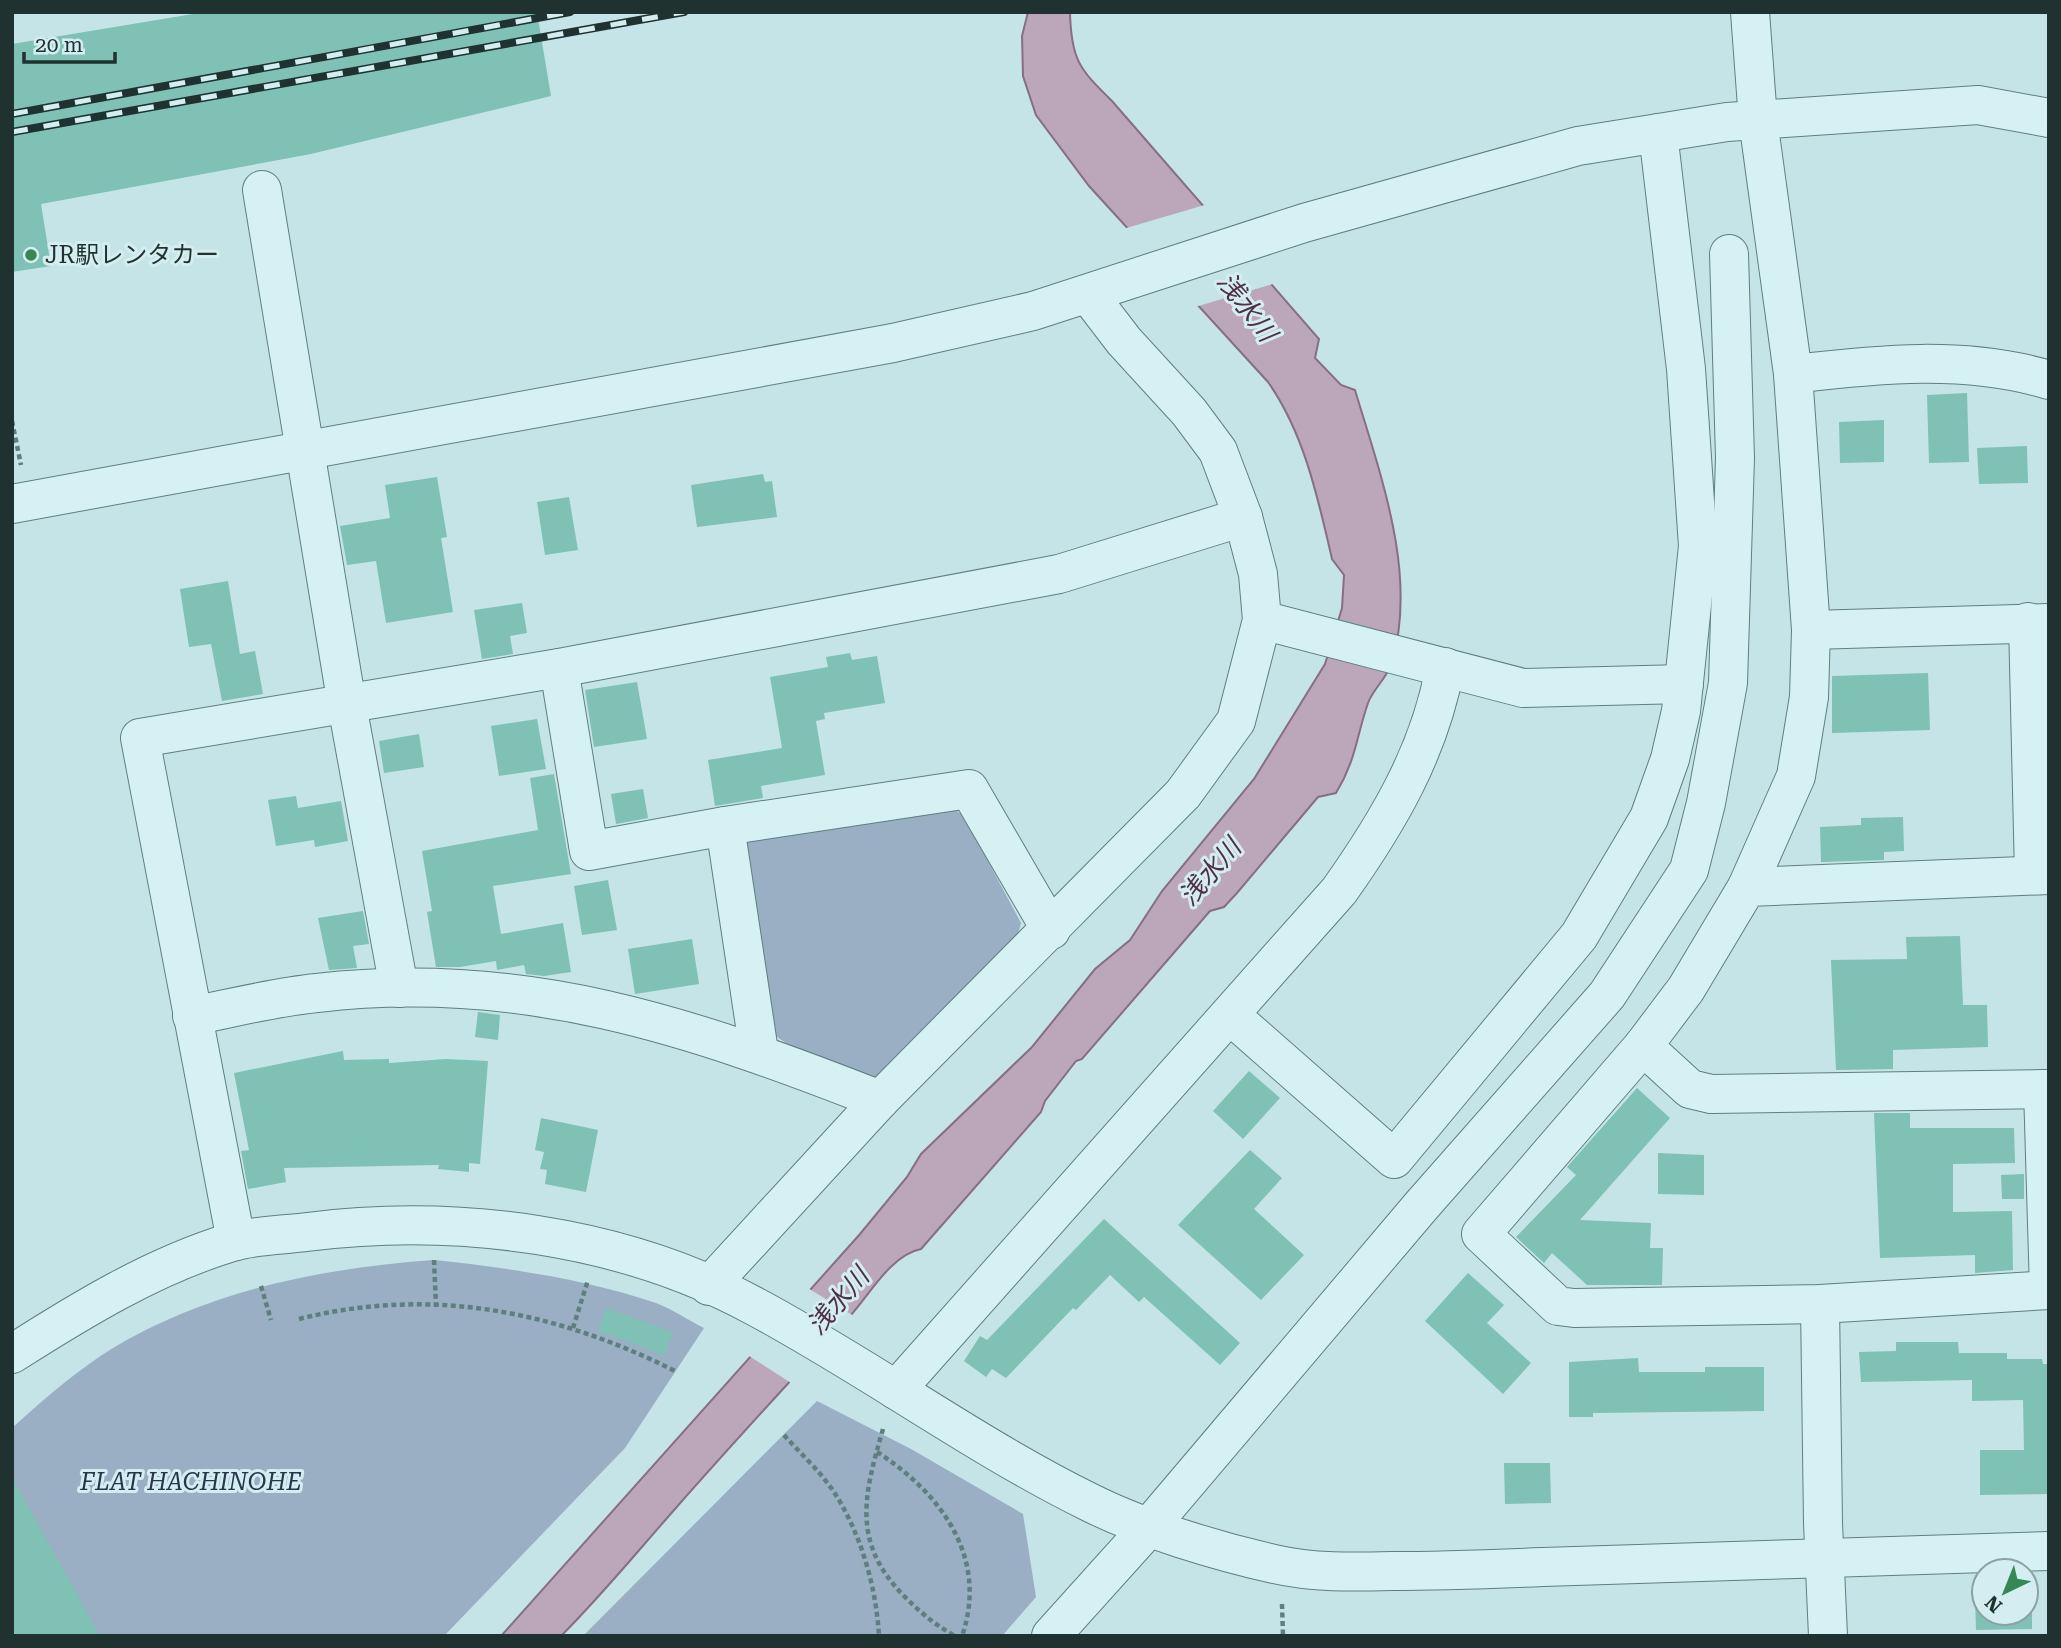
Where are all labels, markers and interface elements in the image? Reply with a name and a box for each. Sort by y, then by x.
scale bar [24,21,116,65]
text: 20 m [35,33,83,57]
place label: JR駅レンタカー [45,241,219,269]
marker: JR駅レンタカー [23,247,39,263]
water label: 浅水川 [1212,267,1284,350]
water label: 浅水川 [1173,830,1249,911]
water label: 浅水川 [801,1259,877,1340]
park label: FLAT HACHINOHE [79,1468,302,1496]
north arrow [1970,1557,2040,1627]
text: N [1980,1590,2007,1617]

